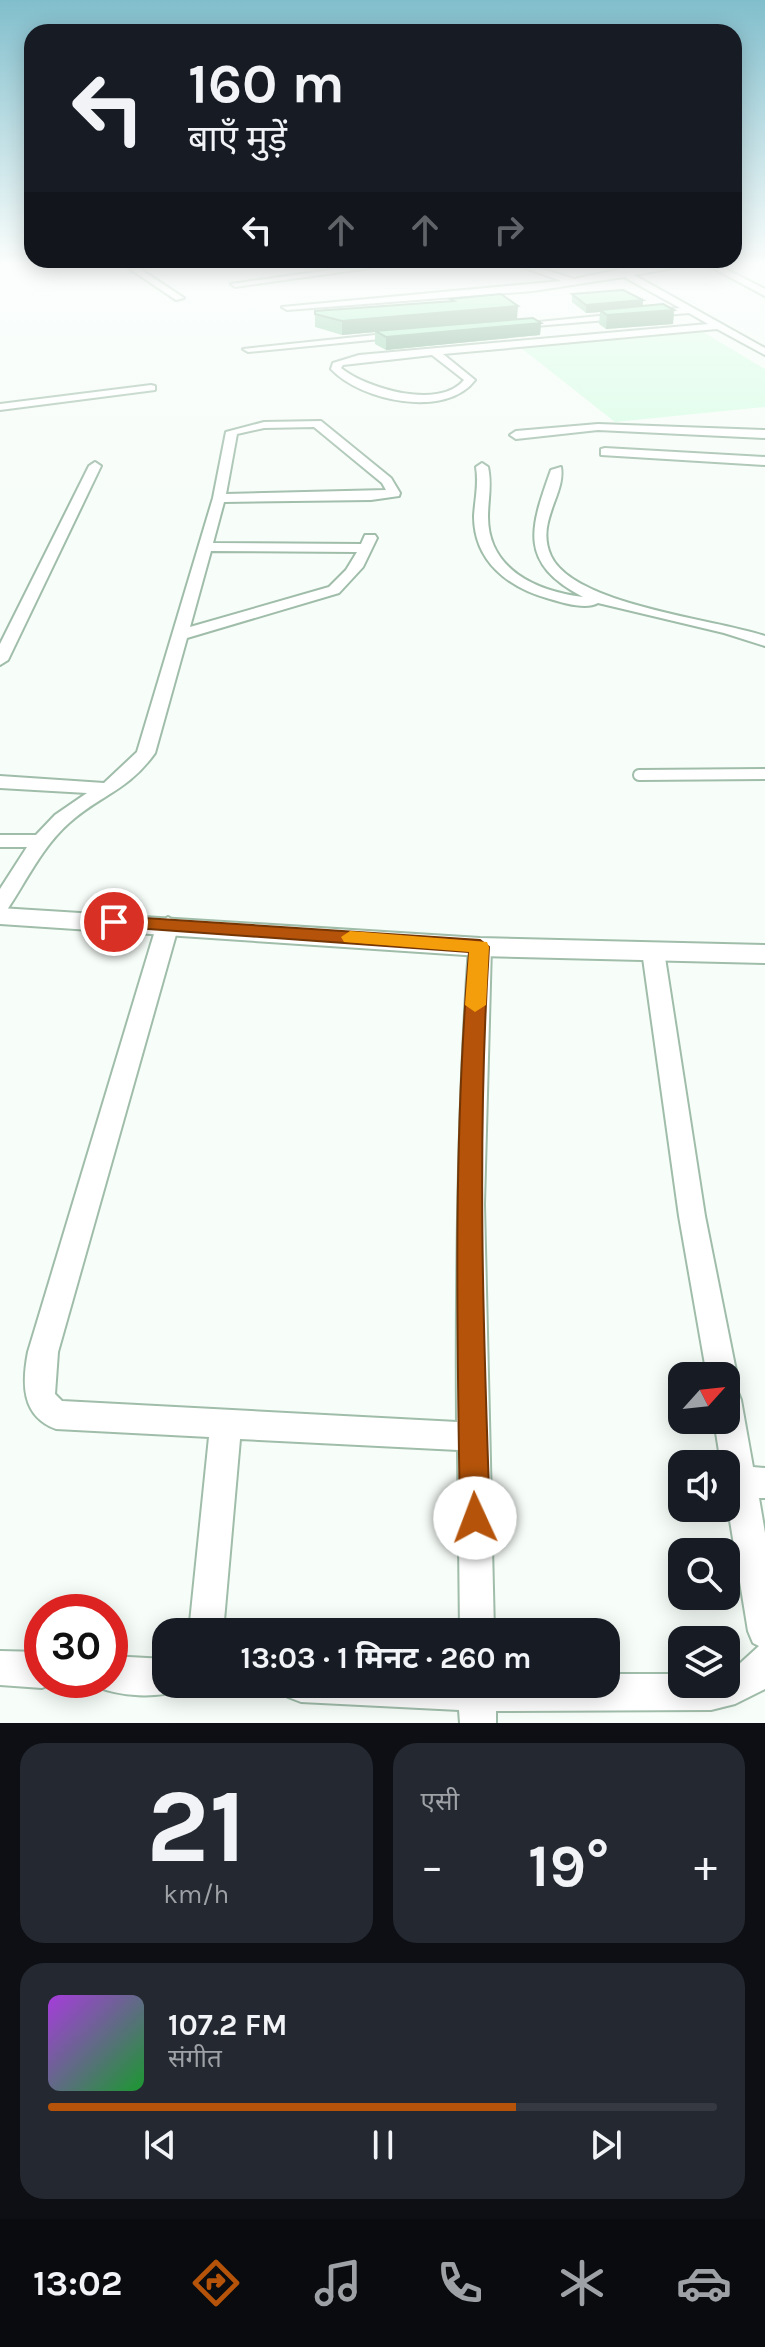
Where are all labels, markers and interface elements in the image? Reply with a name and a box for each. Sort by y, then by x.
text: 160 m [188,51,345,116]
icon: left [56,56,160,160]
text: बाएँ मुड़ें [188,118,287,160]
icon: left [235,208,279,252]
icon: ahead [319,208,363,252]
icon: ahead [403,208,447,252]
icon: right [487,208,531,252]
pin [80,888,148,956]
icon: arrive [92,900,136,944]
north arrow [668,1362,740,1434]
map controls [668,1362,740,1698]
button: sound [668,1450,740,1522]
position arrow [433,1476,517,1560]
button: search [668,1538,740,1610]
speed limit sign: 30 [24,1594,128,1698]
button: layers [668,1626,740,1698]
text: 13:03 · 1 मिनट · 260 m [241,1640,532,1676]
text: 21 [146,1766,246,1887]
text: एसी [421,1786,459,1817]
text: 19° [528,1831,609,1901]
text: − [421,1841,444,1892]
text: + [694,1841,717,1892]
text: km/h [163,1879,229,1910]
text: 107.2 FM [168,2007,287,2043]
text: संगीत [168,2043,222,2074]
icon: previous [138,2123,182,2167]
icon: pause [361,2123,405,2167]
icon: next [584,2123,628,2167]
icon: directions [188,2255,244,2311]
icon: music [310,2255,366,2311]
icon: phone [432,2255,488,2311]
icon: climate [554,2255,610,2311]
icon: car [676,2255,732,2311]
text: 13:02 [33,2262,122,2304]

